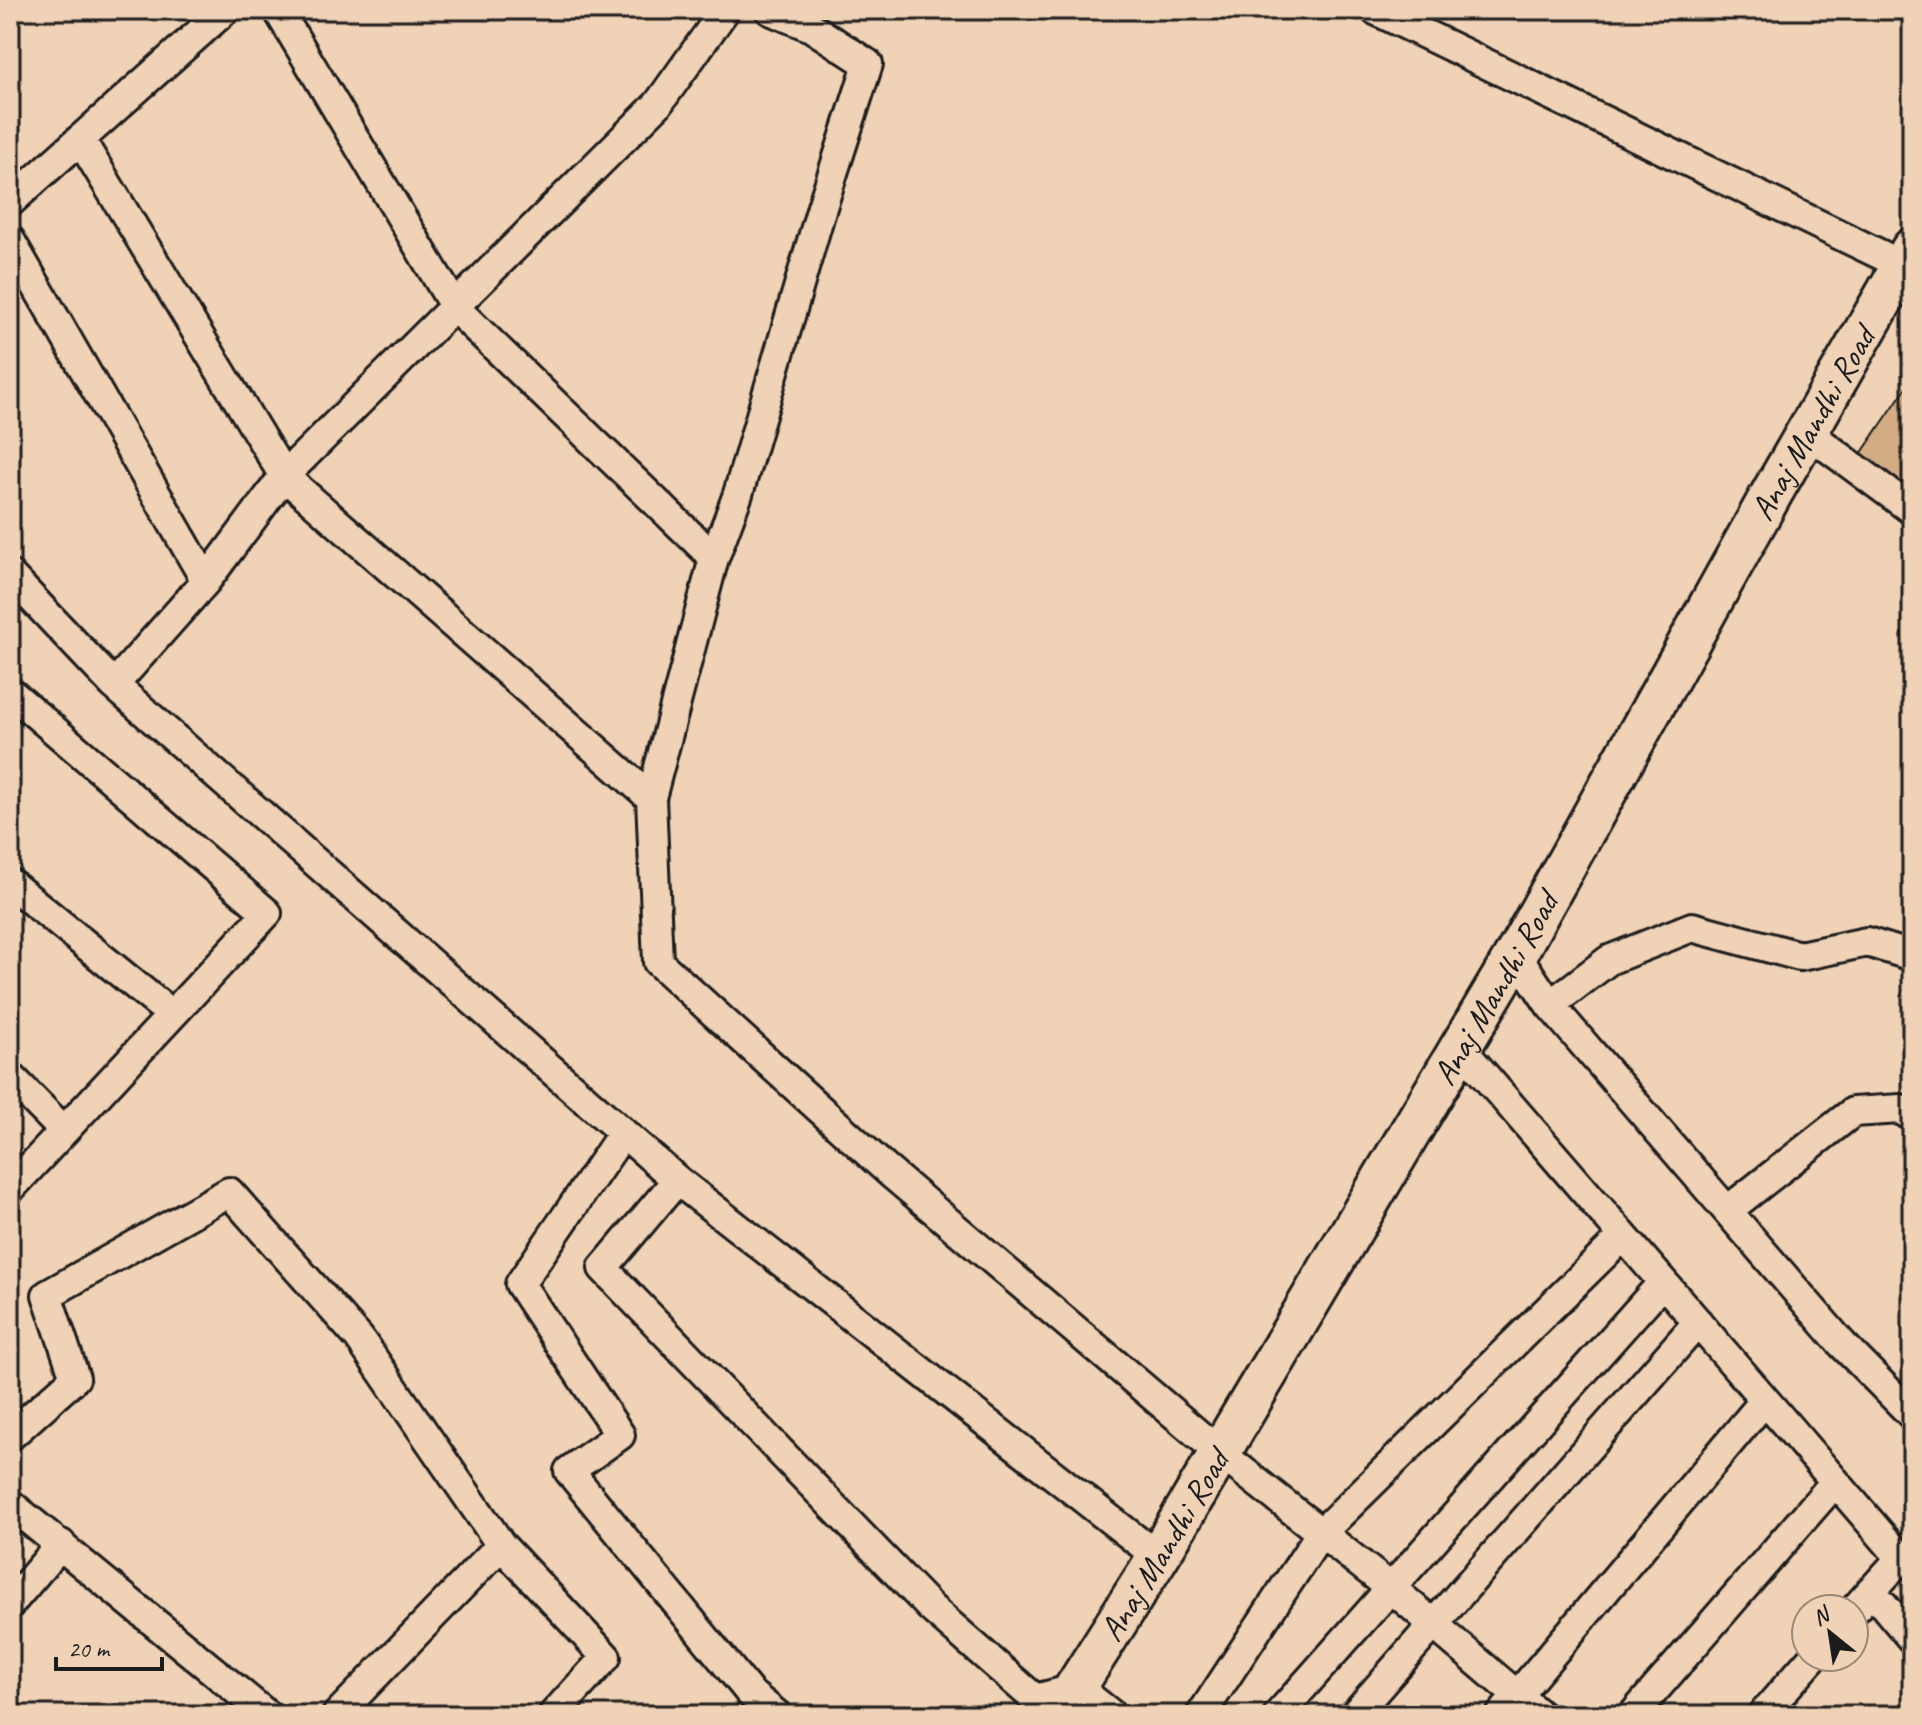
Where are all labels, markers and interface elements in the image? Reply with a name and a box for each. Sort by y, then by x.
street label: Anaj Mandhi Road [1740,315,1887,528]
street label: Anaj Mandhi Road [1422,881,1570,1093]
street label: Anaj Mandhi Road [1089,1438,1241,1649]
north arrow [1790,1593,1870,1673]
text: N [1808,1599,1836,1632]
scale bar [56,1621,162,1671]
text: 20 m [68,1634,111,1664]

